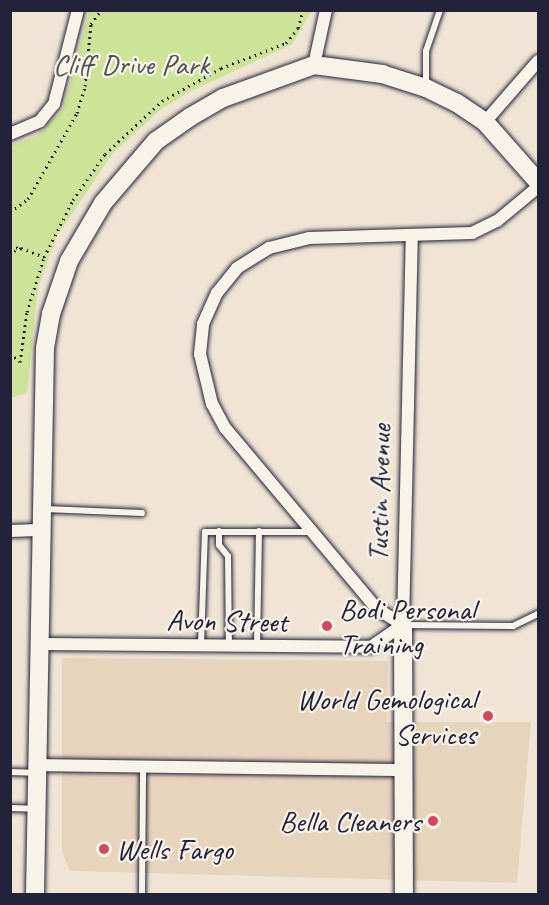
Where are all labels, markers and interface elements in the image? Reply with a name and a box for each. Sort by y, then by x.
park label: Cliff Drive Park [53,46,209,82]
street label: Tustin Avenue [360,424,398,562]
place label: Bodi Personal Training [339,591,475,662]
street label: Avon Street [166,602,288,640]
marker: Bodi Personal Training [320,619,334,633]
place label: World Gemological Services [297,681,476,752]
marker: World Gemological Services [481,709,495,723]
place label: Bella Cleaners [280,803,421,839]
marker: Bella Cleaners [426,814,440,828]
place label: Wells Fargo [116,831,233,867]
marker: Wells Fargo [97,842,111,856]

